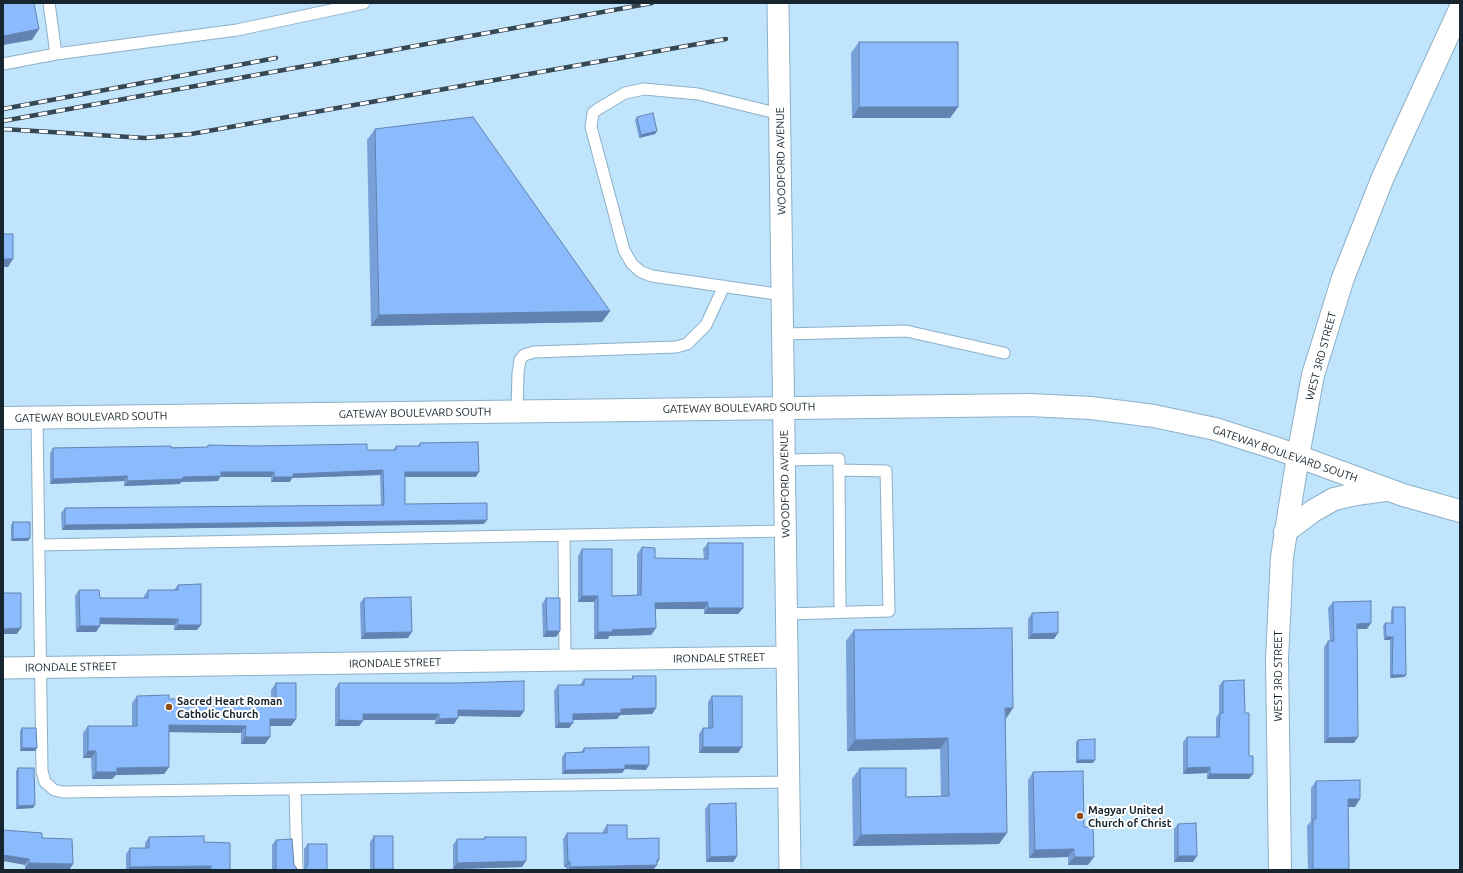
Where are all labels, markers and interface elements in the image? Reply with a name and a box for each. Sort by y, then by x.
street label: WOODFORD AVENUE [773,107,789,215]
street label: WEST 3RD STREET [1303,310,1339,402]
street label: GATEWAY BOULEVARD SOUTH [663,400,815,416]
street label: GATEWAY BOULEVARD SOUTH [339,405,491,421]
street label: GATEWAY BOULEVARD SOUTH [15,409,167,425]
street label: GATEWAY BOULEVARD SOUTH [1211,423,1359,485]
street label: WOODFORD AVENUE [777,430,793,538]
street label: WEST 3RD STREET [1271,630,1285,722]
street label: IRONDALE STREET [673,651,765,665]
street label: IRONDALE STREET [349,656,441,670]
street label: IRONDALE STREET [25,660,117,674]
place label: Sacred Heart Roman Catholic Church [177,694,282,720]
marker: Sacred Heart Roman Catholic Church [164,702,174,712]
place label: Magyar United Church of Christ [1088,803,1172,829]
marker: Magyar United Church of Christ [1075,811,1085,821]

